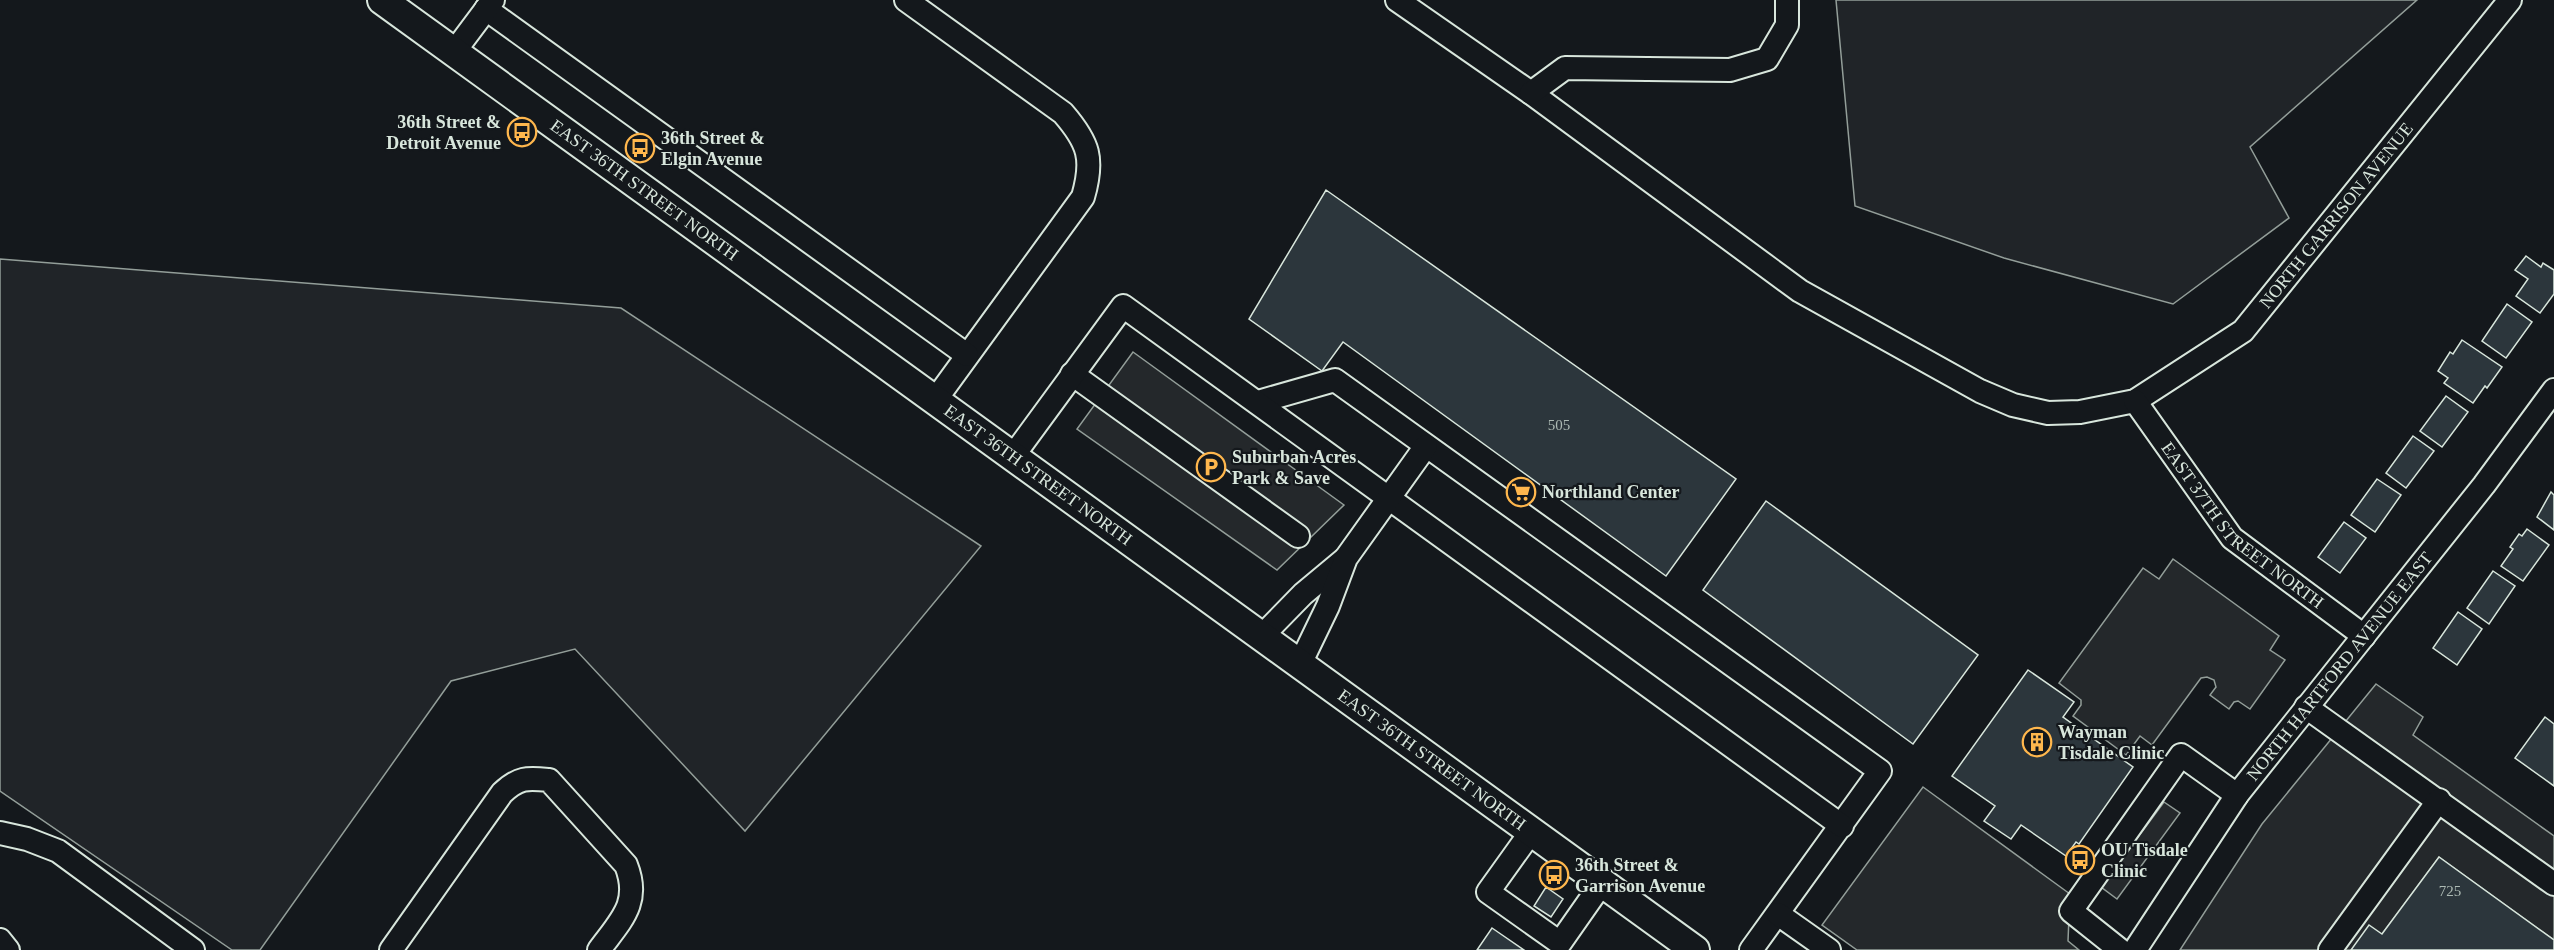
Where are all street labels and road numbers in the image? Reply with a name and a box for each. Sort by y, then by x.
street label: EAST 36TH STREET NORTH [547,115,742,265]
street label: NORTH GARRISON AVENUE [2255,119,2417,312]
street label: EAST 36TH STREET NORTH [940,400,1136,549]
street label: EAST 37TH STREET NORTH [2157,438,2328,613]
street label: NORTH HARTFORD AVENUE EAST [2243,548,2436,785]
street label: EAST 36TH STREET NORTH [1334,685,1530,834]

